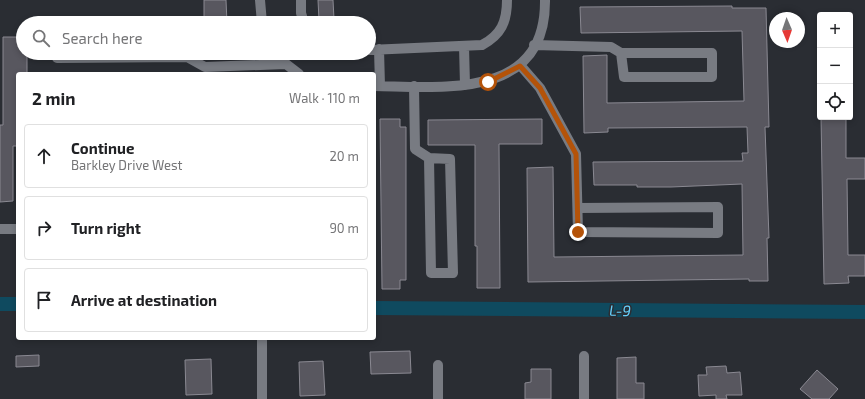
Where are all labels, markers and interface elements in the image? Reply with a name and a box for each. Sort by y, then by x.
north arrow [769,12,805,48]
map controls [817,12,853,120]
button: + [817,12,853,48]
search box [16,16,376,60]
icon: search [30,27,52,49]
text: Search here [62,29,143,47]
button: − [817,48,853,84]
route start [479,73,497,91]
button: locate [817,84,853,120]
text: 2 min [32,88,75,108]
text: Walk · 110 m [289,90,360,106]
text: Continue [71,139,134,157]
icon: ahead [33,145,55,167]
text: 20 m [330,148,359,164]
text: Barkley Drive West [71,157,183,173]
icon: right [33,217,55,239]
text: Turn right [71,219,141,237]
text: 90 m [329,220,359,236]
route end [569,223,587,241]
icon: arrive [33,289,55,311]
text: Arrive at destination [71,291,217,309]
water label: L-9 [609,301,631,319]

